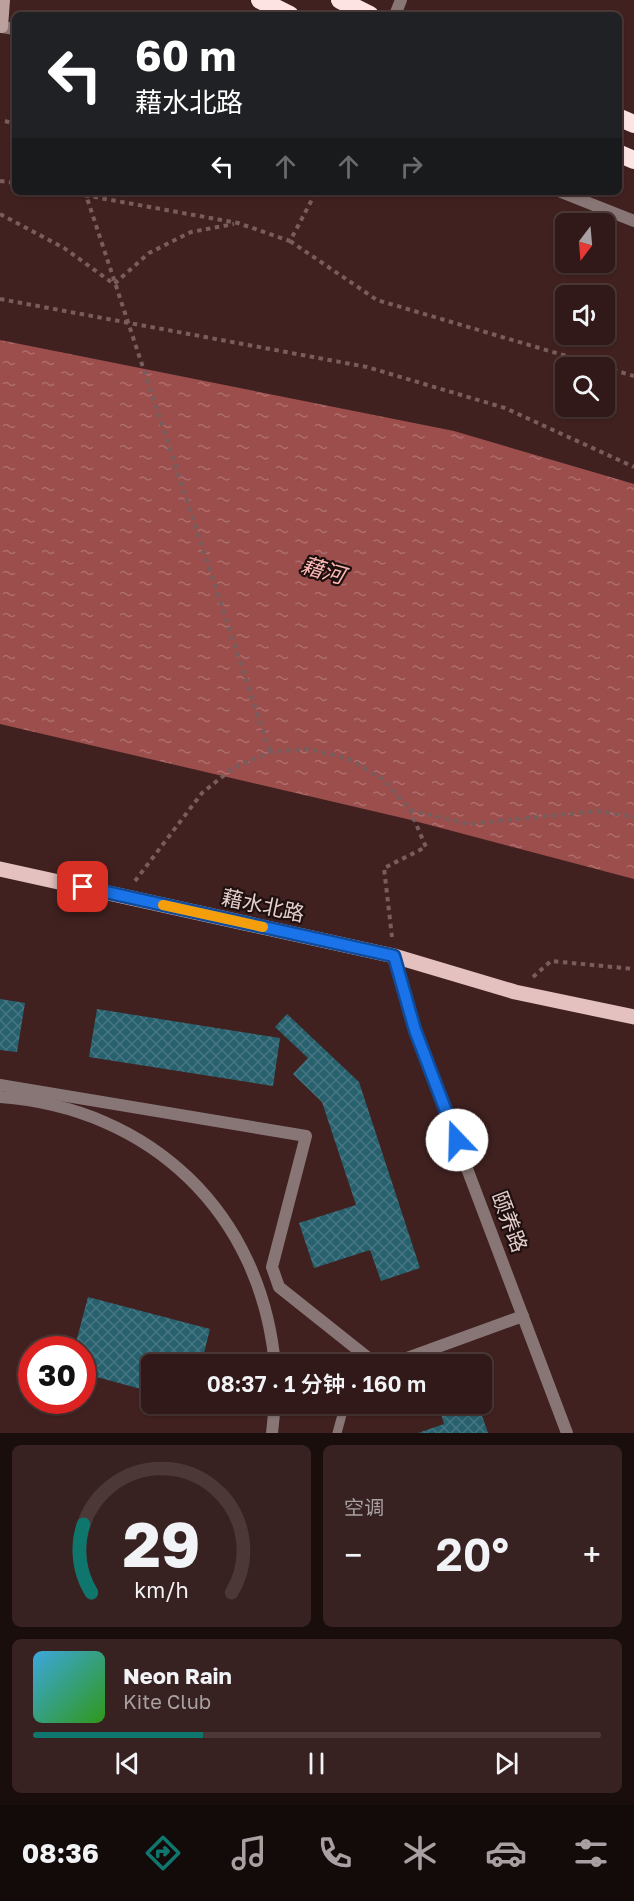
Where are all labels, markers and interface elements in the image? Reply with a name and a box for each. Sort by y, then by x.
text: 60 m [135,30,236,80]
icon: left [36,36,114,114]
text: 藉水北路 [135,86,243,118]
icon: left [206,150,239,183]
icon: ahead [269,150,302,183]
icon: ahead [332,150,365,183]
icon: right [395,150,428,183]
north arrow [555,213,615,273]
map controls [555,213,615,417]
button: sound [555,285,615,345]
button: search [555,357,615,417]
water label: 藉河 [298,550,352,590]
pin [57,861,108,912]
icon: arrive [66,870,99,903]
street label: 藉水北路 [219,884,307,926]
position arrow [425,1108,489,1172]
street label: 颐养路 [487,1188,533,1256]
speed limit sign: 30 [18,1336,96,1414]
text: 08:37 · 1 分钟 · 160 m [207,1370,426,1397]
text: 空调 [344,1495,384,1519]
text: 29 [123,1506,200,1581]
text: 20° [436,1527,509,1581]
text: − [344,1535,362,1574]
text: + [583,1535,601,1574]
text: km/h [134,1577,189,1603]
text: Neon Rain [123,1662,232,1689]
text: Kite Club [123,1689,211,1713]
icon: previous [111,1747,144,1780]
icon: pause [300,1747,333,1780]
icon: next [490,1747,523,1780]
icon: directions [142,1832,184,1874]
icon: music [228,1832,270,1874]
icon: phone [314,1832,356,1874]
icon: climate [399,1832,441,1874]
icon: car [485,1832,527,1874]
icon: filters [570,1832,612,1874]
text: 08:36 [22,1837,99,1869]

